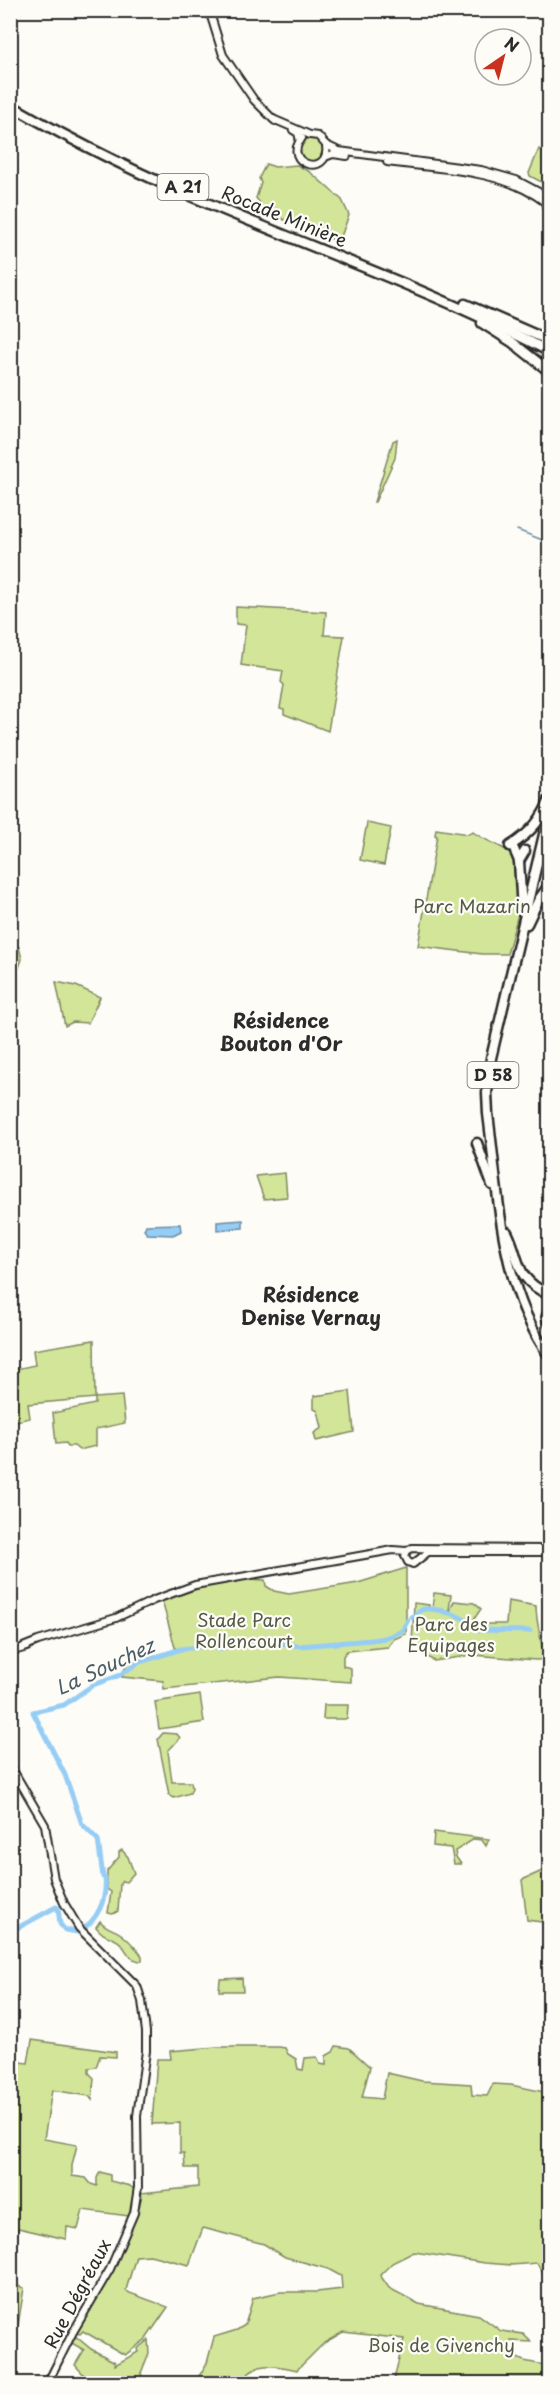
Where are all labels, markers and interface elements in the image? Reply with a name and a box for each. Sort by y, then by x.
north arrow [473,27,533,87]
text: N [500,30,524,57]
road number: A 21 [158,174,208,200]
street label: Rocade Minière [218,178,352,253]
park label: Parc Mazarin [413,892,531,919]
district label: Résidence Bouton d'Or [220,1005,343,1058]
road number: D 58 [468,1062,518,1088]
district label: Résidence Denise Vernay [241,1279,381,1332]
park label: Stade Parc Rollencourt [195,1606,293,1654]
park label: Parc des Equipages [407,1610,495,1658]
water label: La Souchez [50,1629,161,1702]
street label: Rue Dégréaux [36,2234,117,2353]
park label: Bois de Givenchy [367,2331,515,2358]

